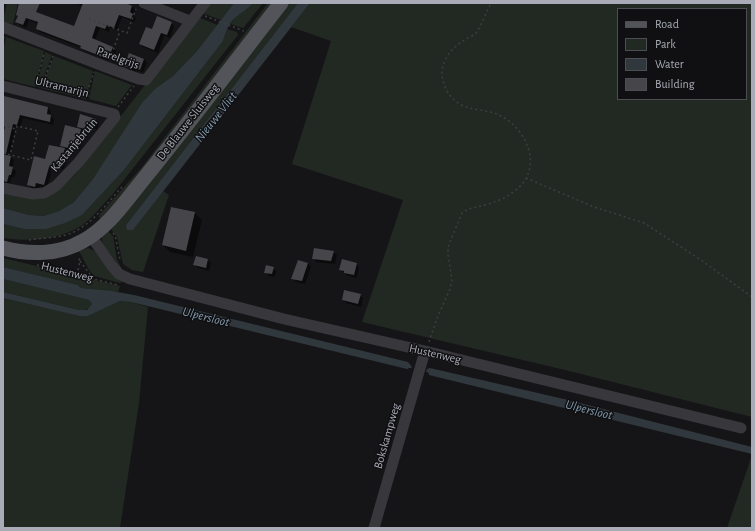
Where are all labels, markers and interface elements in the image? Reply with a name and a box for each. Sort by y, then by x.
legend [617,8,747,100]
text: Road [655,18,679,30]
text: Park [655,38,676,50]
street label: Parelgrijs [95,44,141,72]
text: Water [655,58,684,70]
street label: Ultramarijn [34,73,90,101]
text: Building [655,78,695,90]
street label: De Blauwe Sluisweg [154,81,222,163]
water label: Nieuwe Vliet [191,89,241,145]
street label: Kastanjebruin [47,115,101,175]
street label: Hustenweg [40,259,94,285]
water label: Ulpersloot [181,304,231,330]
street label: Hustenweg [408,341,462,367]
water label: Ulpersloot [564,397,614,423]
street label: Bokskampweg [371,402,403,470]

